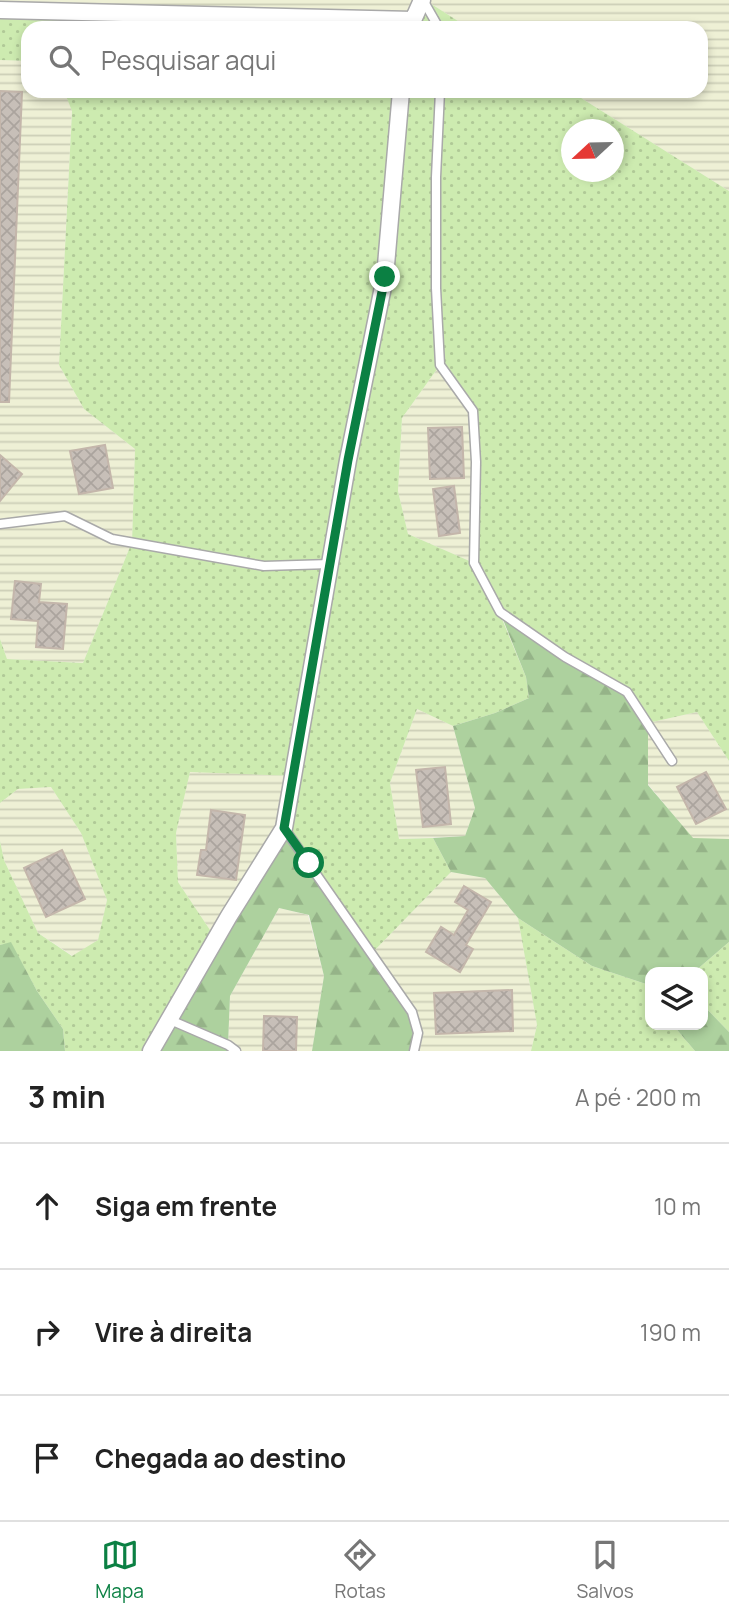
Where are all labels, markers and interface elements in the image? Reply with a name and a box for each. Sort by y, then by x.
search box [21,21,708,98]
icon: search [45,41,83,79]
text: Pesquisar aqui [101,42,276,78]
north arrow [561,119,624,182]
route end [369,261,400,292]
route start [293,847,324,878]
map controls [645,967,708,1030]
button: layers [645,967,708,1030]
text: 3 min [28,1076,106,1117]
text: A pé · 200 m [575,1081,701,1113]
icon: ahead [28,1187,66,1225]
text: Siga em frente [95,1188,277,1224]
text: 10 m [654,1190,701,1222]
icon: right [28,1313,66,1351]
text: Vire à direita [95,1314,252,1350]
text: 190 m [640,1316,701,1348]
icon: arrive [28,1439,66,1477]
text: Chegada ao destino [95,1440,346,1476]
tab: Mapa [95,1536,144,1604]
tab: Rotas [334,1536,386,1604]
tab: Salvos [577,1536,634,1604]

